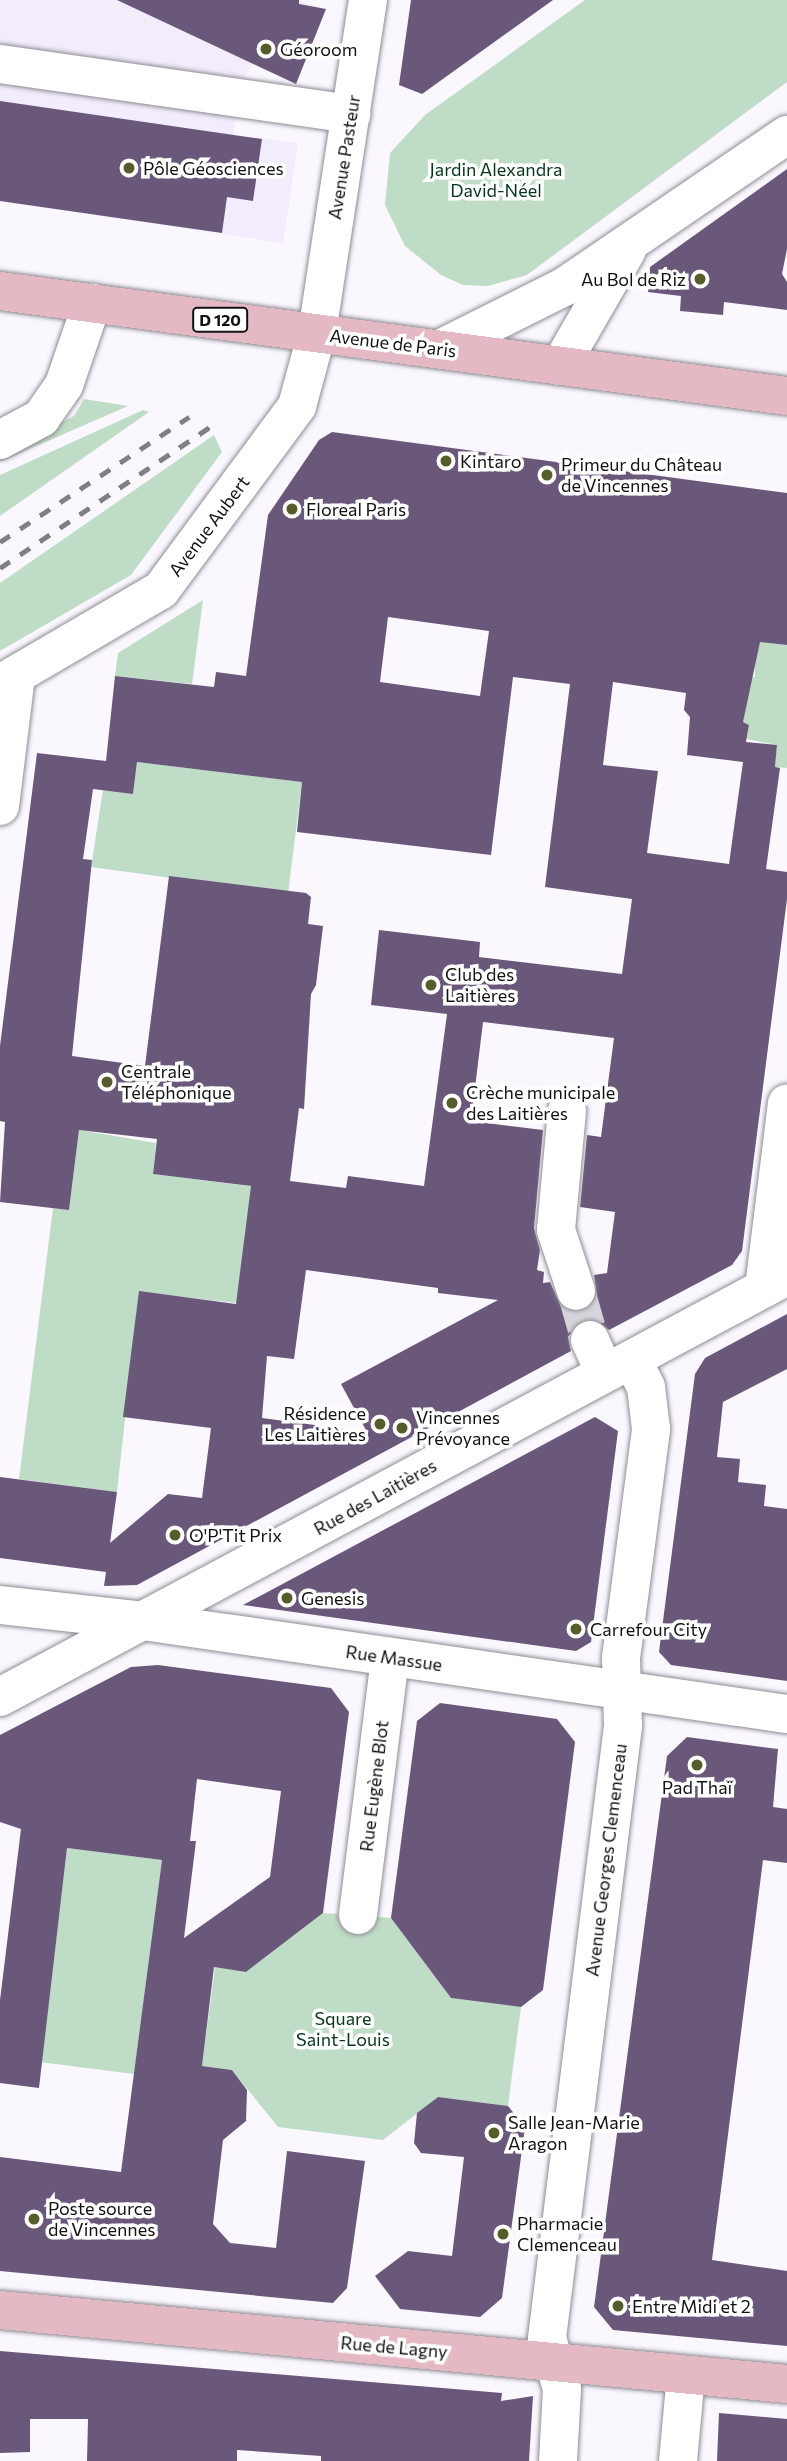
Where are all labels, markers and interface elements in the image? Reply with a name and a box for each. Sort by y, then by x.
place label: Géoroom [280,38,358,60]
marker: Géoroom [258,41,274,57]
street label: Avenue Pasteur [323,93,365,221]
place label: Pôle Géosciences [143,157,284,179]
park label: Jardin Alexandra David-Néel [430,159,562,202]
marker: Pôle Géosciences [121,160,137,176]
place label: Au Bol de Riz [581,268,686,290]
marker: Au Bol de Riz [692,271,708,287]
road number: D 120 [192,308,248,332]
street label: Avenue de Paris [328,325,458,361]
place label: Kintaro [460,450,521,472]
marker: Kintaro [438,453,454,469]
place label: Primeur du Château de Vincennes [561,454,722,496]
marker: Primeur du Château de Vincennes [539,467,555,483]
street label: Avenue Aubert [164,471,254,581]
place label: Floreal Paris [306,498,406,520]
marker: Floreal Paris [284,501,300,517]
place label: Club des Laitières [445,964,515,1006]
marker: Club des Laitières [423,977,439,993]
place label: Centrale Téléphonique [121,1061,231,1104]
marker: Centrale Téléphonique [99,1074,115,1090]
place label: Crèche municipale des Laitières [466,1082,615,1124]
marker: Crèche municipale des Laitières [444,1095,460,1111]
place label: Résidence Les Laitières [264,1403,366,1446]
place label: Vincennes Prévoyance [416,1407,510,1450]
marker: Résidence Les Laitières [372,1416,388,1432]
marker: Vincennes Prévoyance [394,1420,410,1436]
street label: Rue des Laitières [310,1454,440,1540]
place label: O'P'Tit Prix [189,1524,282,1546]
marker: O'P'Tit Prix [167,1527,183,1543]
place label: Genesis [301,1587,365,1609]
marker: Genesis [279,1590,295,1606]
place label: Carrefour City [590,1618,707,1640]
marker: Carrefour City [568,1621,584,1637]
street label: Rue Massue [344,1641,444,1675]
street label: Rue Eugène Blot [355,1719,393,1853]
street label: Avenue Georges Clemenceau [581,1742,631,1978]
marker: Pad Thaï [689,1757,705,1773]
place label: Pad Thaï [662,1776,732,1798]
park label: Square Saint-Louis [296,2008,390,2050]
place label: Salle Jean-Marie Aragon [508,2112,640,2154]
marker: Salle Jean-Marie Aragon [486,2125,502,2141]
place label: Poste source de Vincennes [48,2198,155,2240]
marker: Poste source de Vincennes [26,2211,42,2227]
place label: Pharmacie Clemenceau [517,2213,617,2256]
marker: Pharmacie Clemenceau [495,2226,511,2242]
place label: Entre Midi et 2 [632,2295,751,2317]
marker: Entre Midi et 2 [610,2298,626,2314]
street label: Rue de Lagny [340,2332,448,2362]

